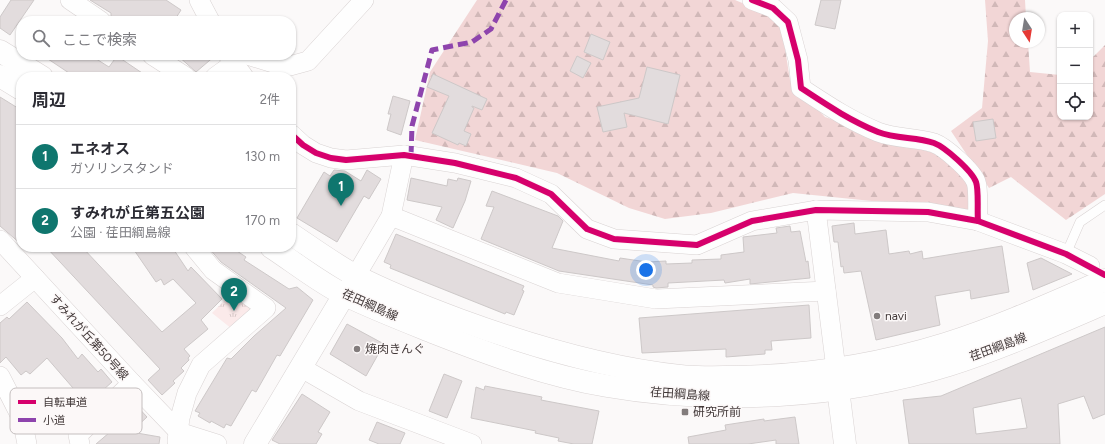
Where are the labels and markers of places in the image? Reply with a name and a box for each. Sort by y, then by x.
pin: 1 [328,173,354,206]
pin: 2 [221,278,247,311]
place label: navi [885,309,907,323]
marker: navi [872,311,882,321]
place label: 焼肉きんぐ [365,342,425,356]
marker: 焼肉きんぐ [352,344,362,354]
place label: 研究所前 [693,405,741,419]
marker: 研究所前 [680,407,690,417]

